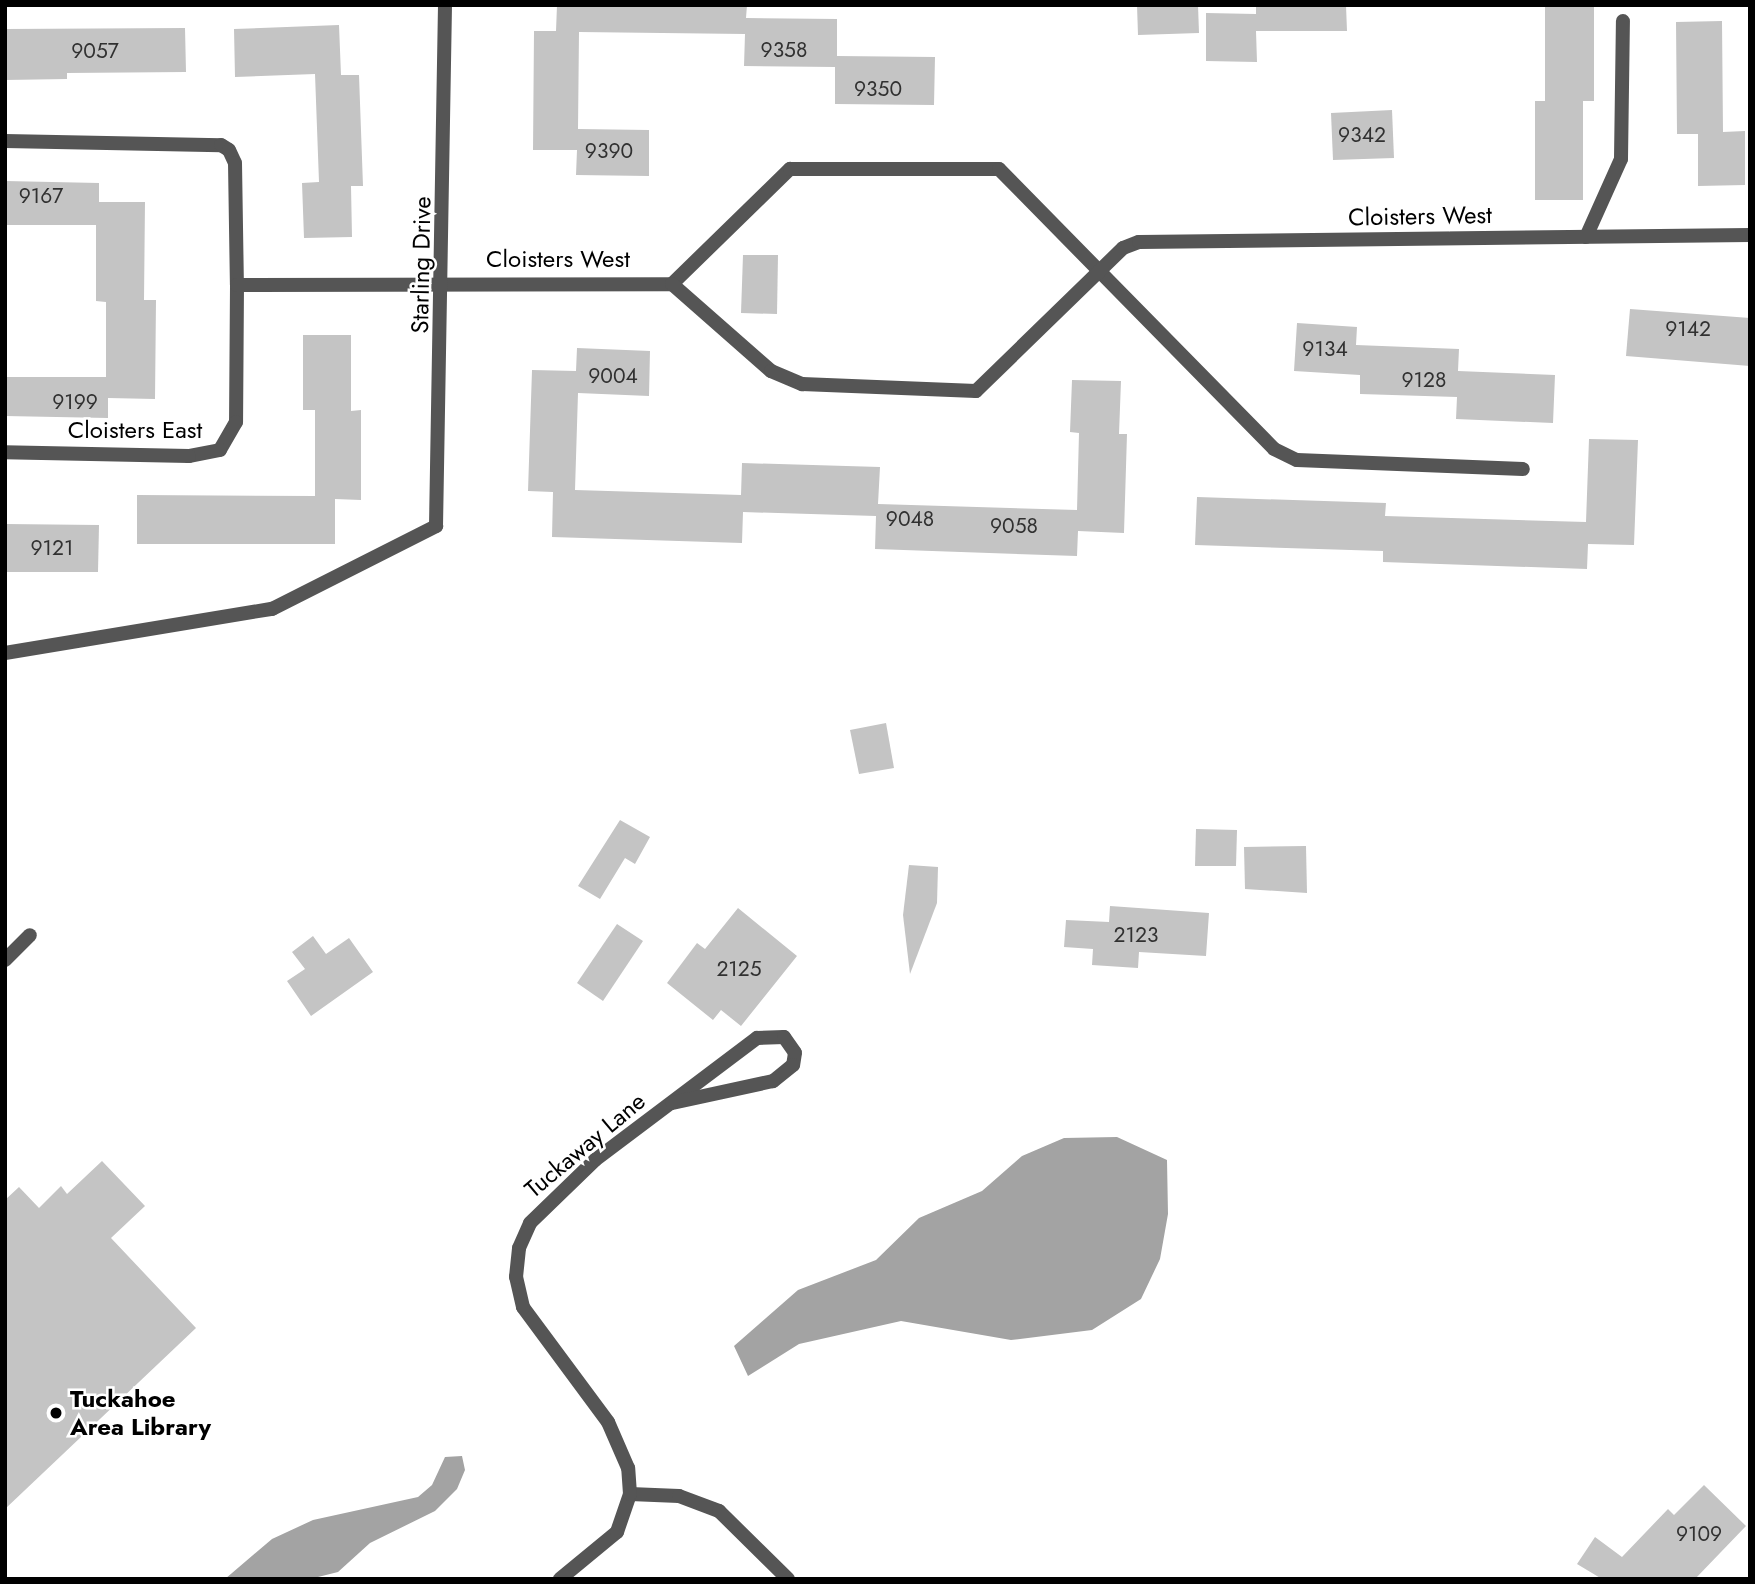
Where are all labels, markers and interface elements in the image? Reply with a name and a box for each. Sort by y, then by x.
house number: 9358 [761,37,807,63]
house number: 9057 [71,38,119,64]
house number: 9350 [854,76,902,102]
house number: 9342 [1338,122,1386,148]
house number: 9390 [585,138,633,164]
house number: 9167 [19,183,63,209]
street label: Starling Drive [405,196,437,334]
street label: Cloisters West [1348,200,1492,232]
street label: Cloisters West [486,245,630,273]
house number: 9142 [1665,316,1711,342]
house number: 9134 [1302,336,1348,362]
house number: 9004 [588,363,638,389]
house number: 9128 [1402,367,1446,393]
house number: 9199 [52,389,98,415]
street label: Cloisters East [68,416,202,444]
house number: 9048 [886,506,934,532]
house number: 9058 [990,513,1038,539]
house number: 9121 [31,535,73,561]
house number: 2123 [1114,922,1158,948]
house number: 2125 [716,956,762,982]
street label: Tuckaway Lane [519,1086,651,1204]
place label: Tuckahoe Area Library [70,1385,211,1441]
marker: Tuckahoe Area Library [48,1405,64,1421]
house number: 9109 [1676,1521,1722,1547]

